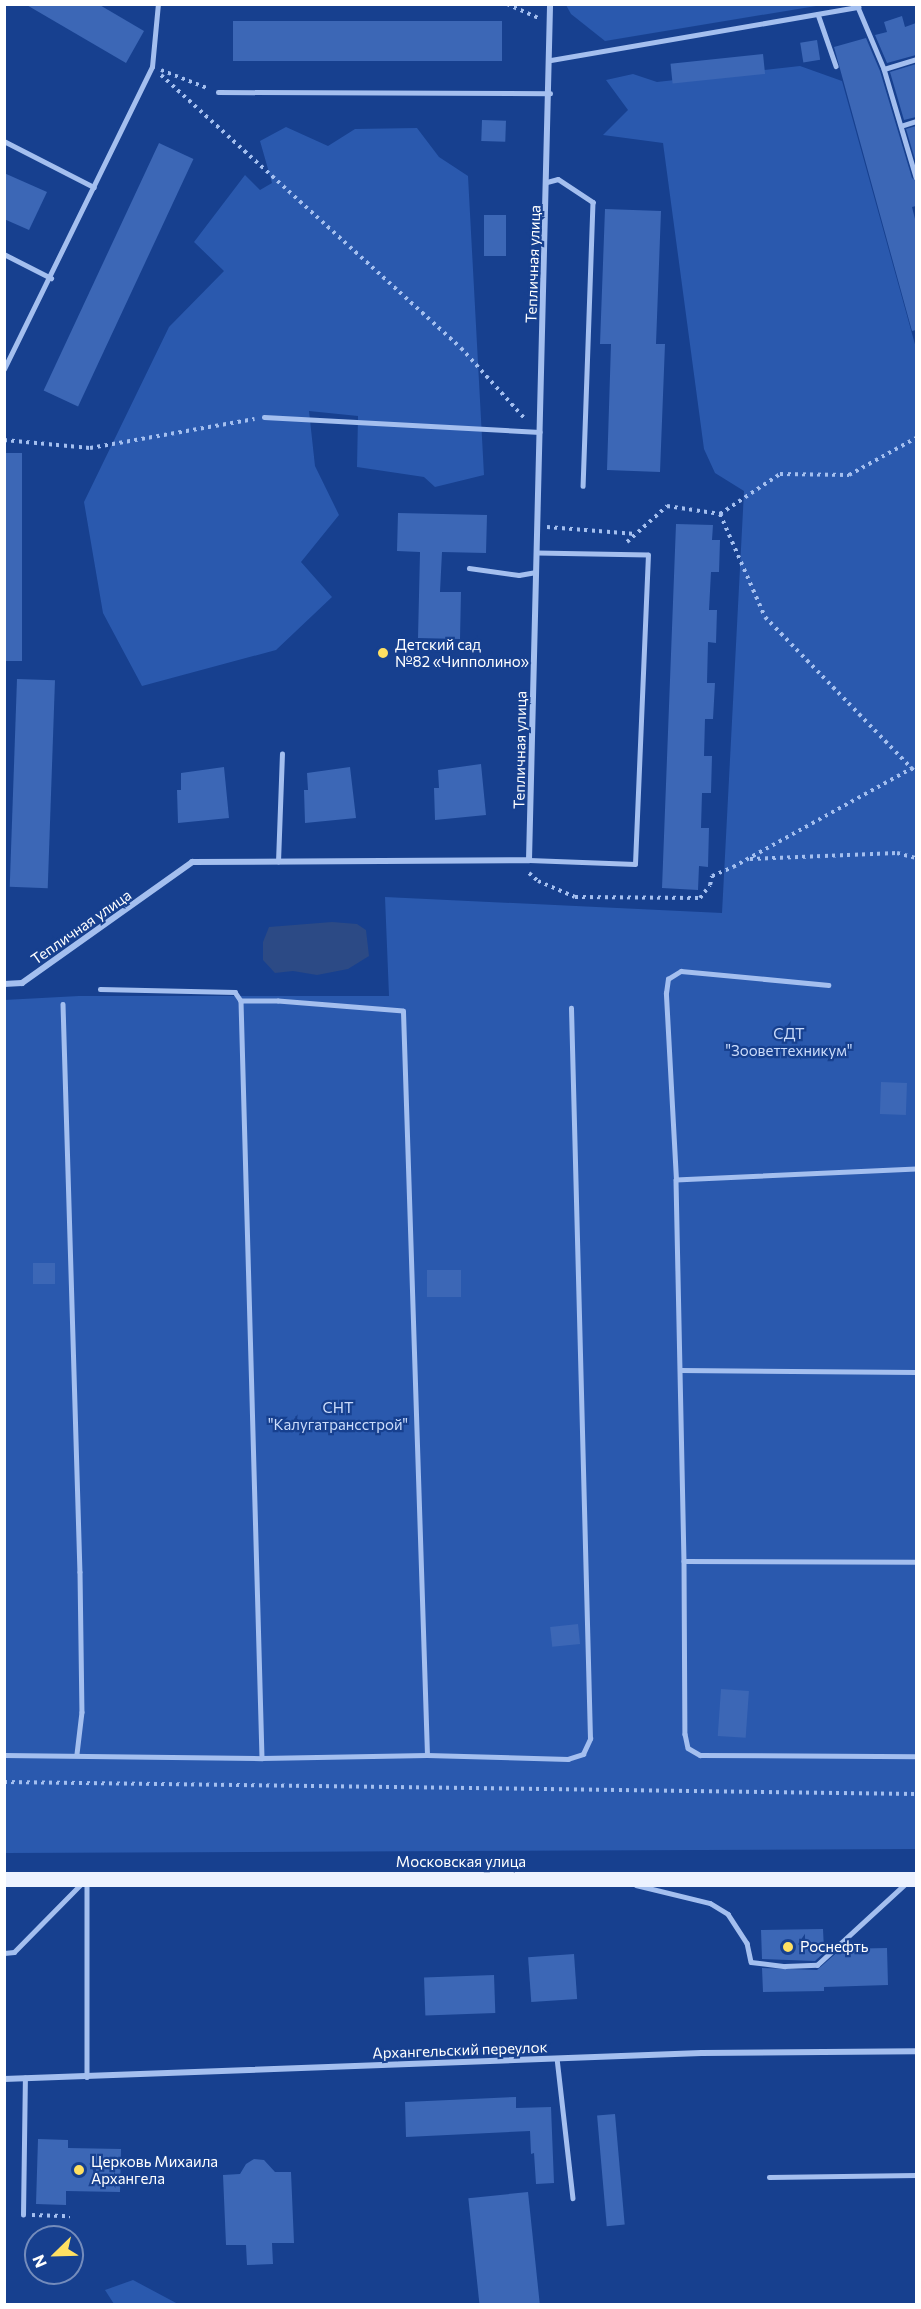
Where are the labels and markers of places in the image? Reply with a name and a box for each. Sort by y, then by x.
place label: Детский сад №82 «Чипполино» [395,635,529,670]
marker: Детский сад №82 «Чипполино» [376,646,390,660]
place label: Роснефть [800,1938,868,1956]
marker: Роснефть [781,1940,795,1954]
place label: Церковь Михаила Архангела [91,2152,218,2187]
marker: Церковь Михаила Архангела [72,2163,86,2177]

